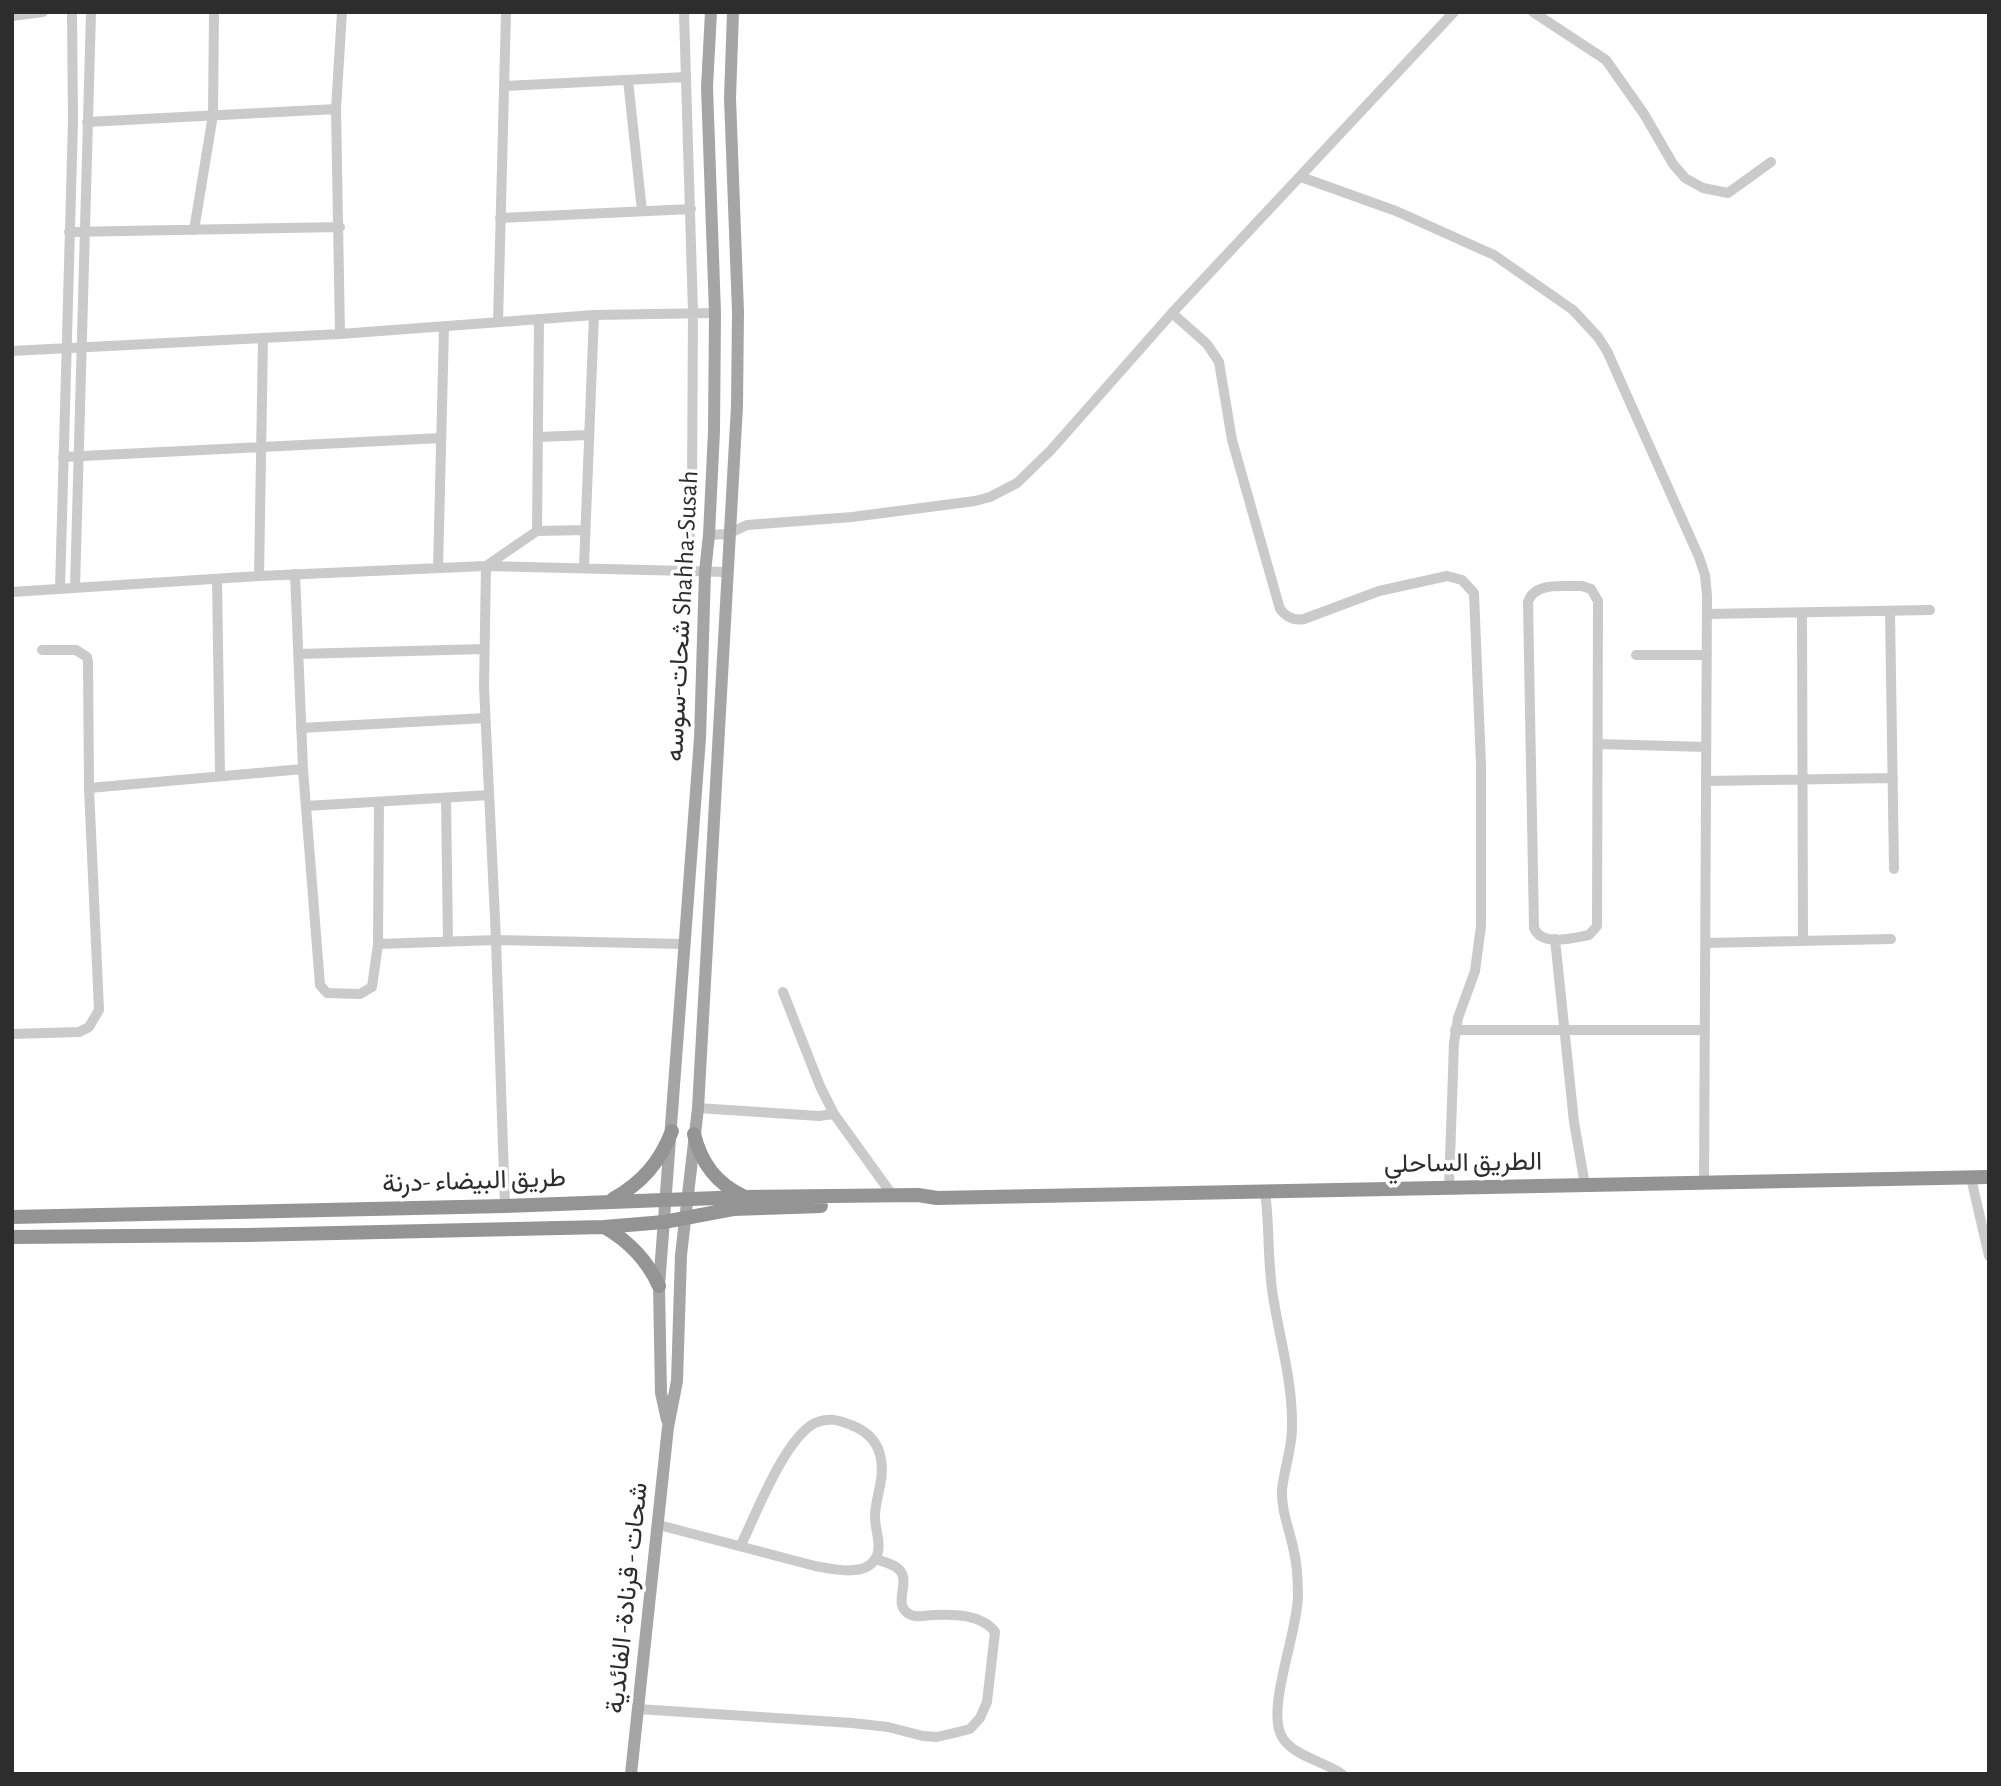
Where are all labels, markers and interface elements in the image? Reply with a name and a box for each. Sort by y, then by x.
street label: شحات-سوسه Shahha-Susah [659,470,705,762]
street label: الطريق الساحلي [1384,1146,1542,1180]
street label: طريق البيضاء -درنة [382,1162,566,1200]
street label: شحات - قرنادة- الفائدية [599,1481,655,1715]

